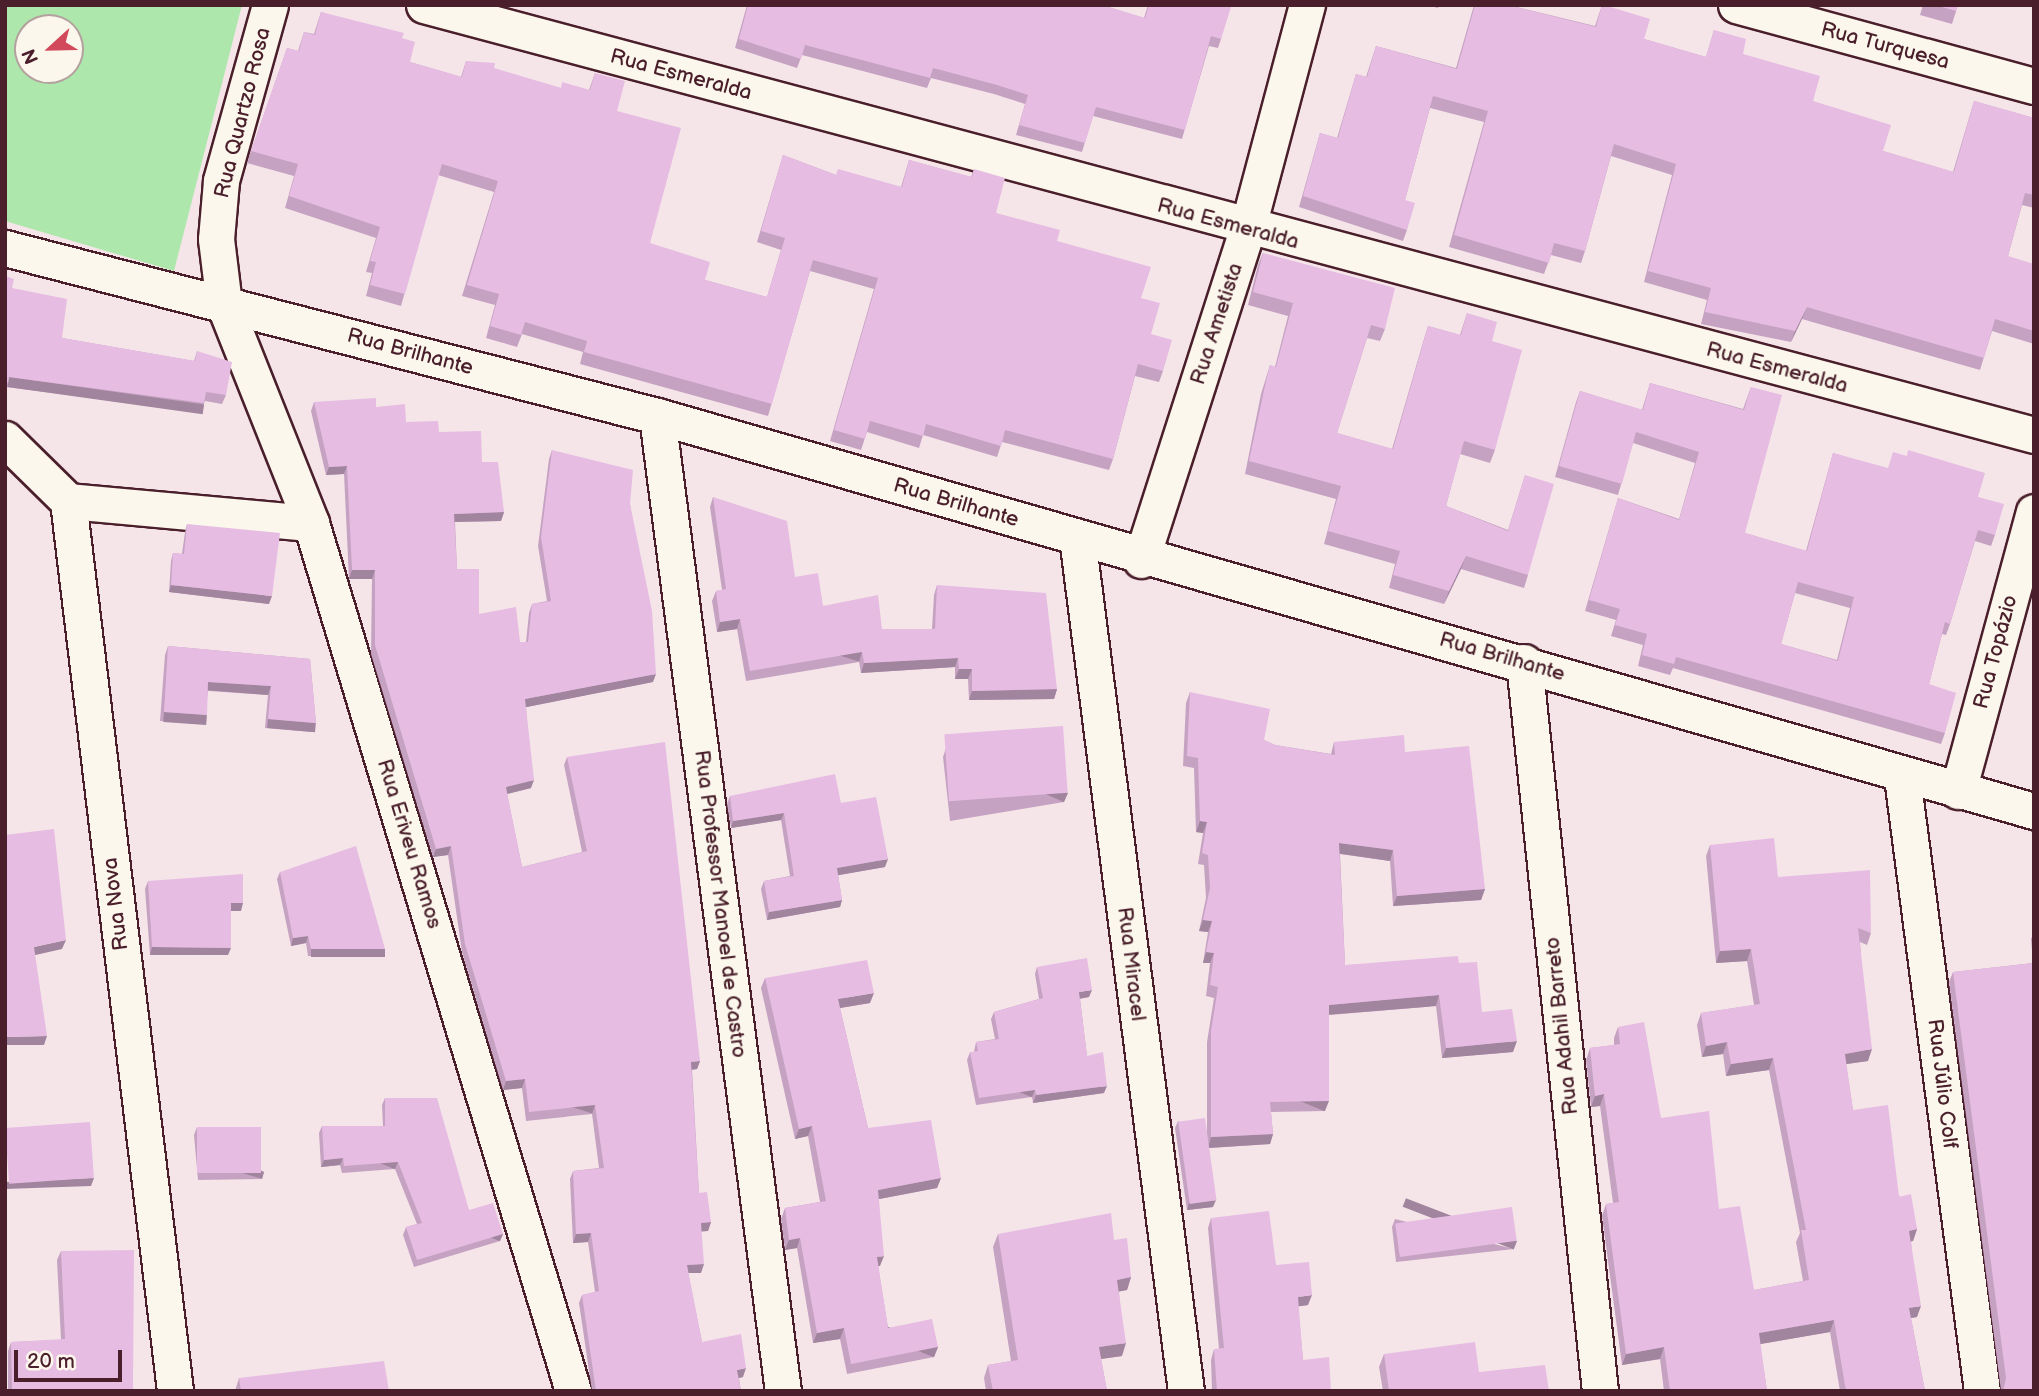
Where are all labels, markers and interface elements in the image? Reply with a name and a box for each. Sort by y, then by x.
north arrow [14,14,84,84]
street label: Rua Turquesa [1818,17,1952,75]
street label: Rua Quartzo Rosa [210,25,276,201]
street label: Rua Esmeralda [607,44,755,106]
text: N [18,45,44,67]
street label: Rua Esmeralda [1154,193,1302,255]
street label: Rua Ametista [1186,260,1248,388]
street label: Rua Brilhante [344,323,476,381]
street label: Rua Esmeralda [1703,337,1851,399]
street label: Rua Brilhante [890,473,1022,533]
street label: Rua Topázio [1969,592,2023,712]
street label: Rua Brilhante [1436,627,1568,687]
street label: Rua Professor Manoel de Castro [689,749,751,1059]
street label: Rua Eriveu Ramos [371,756,447,932]
street label: Rua Nova [98,856,134,952]
street label: Rua Miracel [1112,906,1150,1022]
street label: Rua Adahil Barreto [1540,936,1584,1116]
street label: Rua Júlio Colf [1921,1017,1963,1151]
scale bar [18,1336,126,1380]
text: 20 m [27,1349,75,1374]

